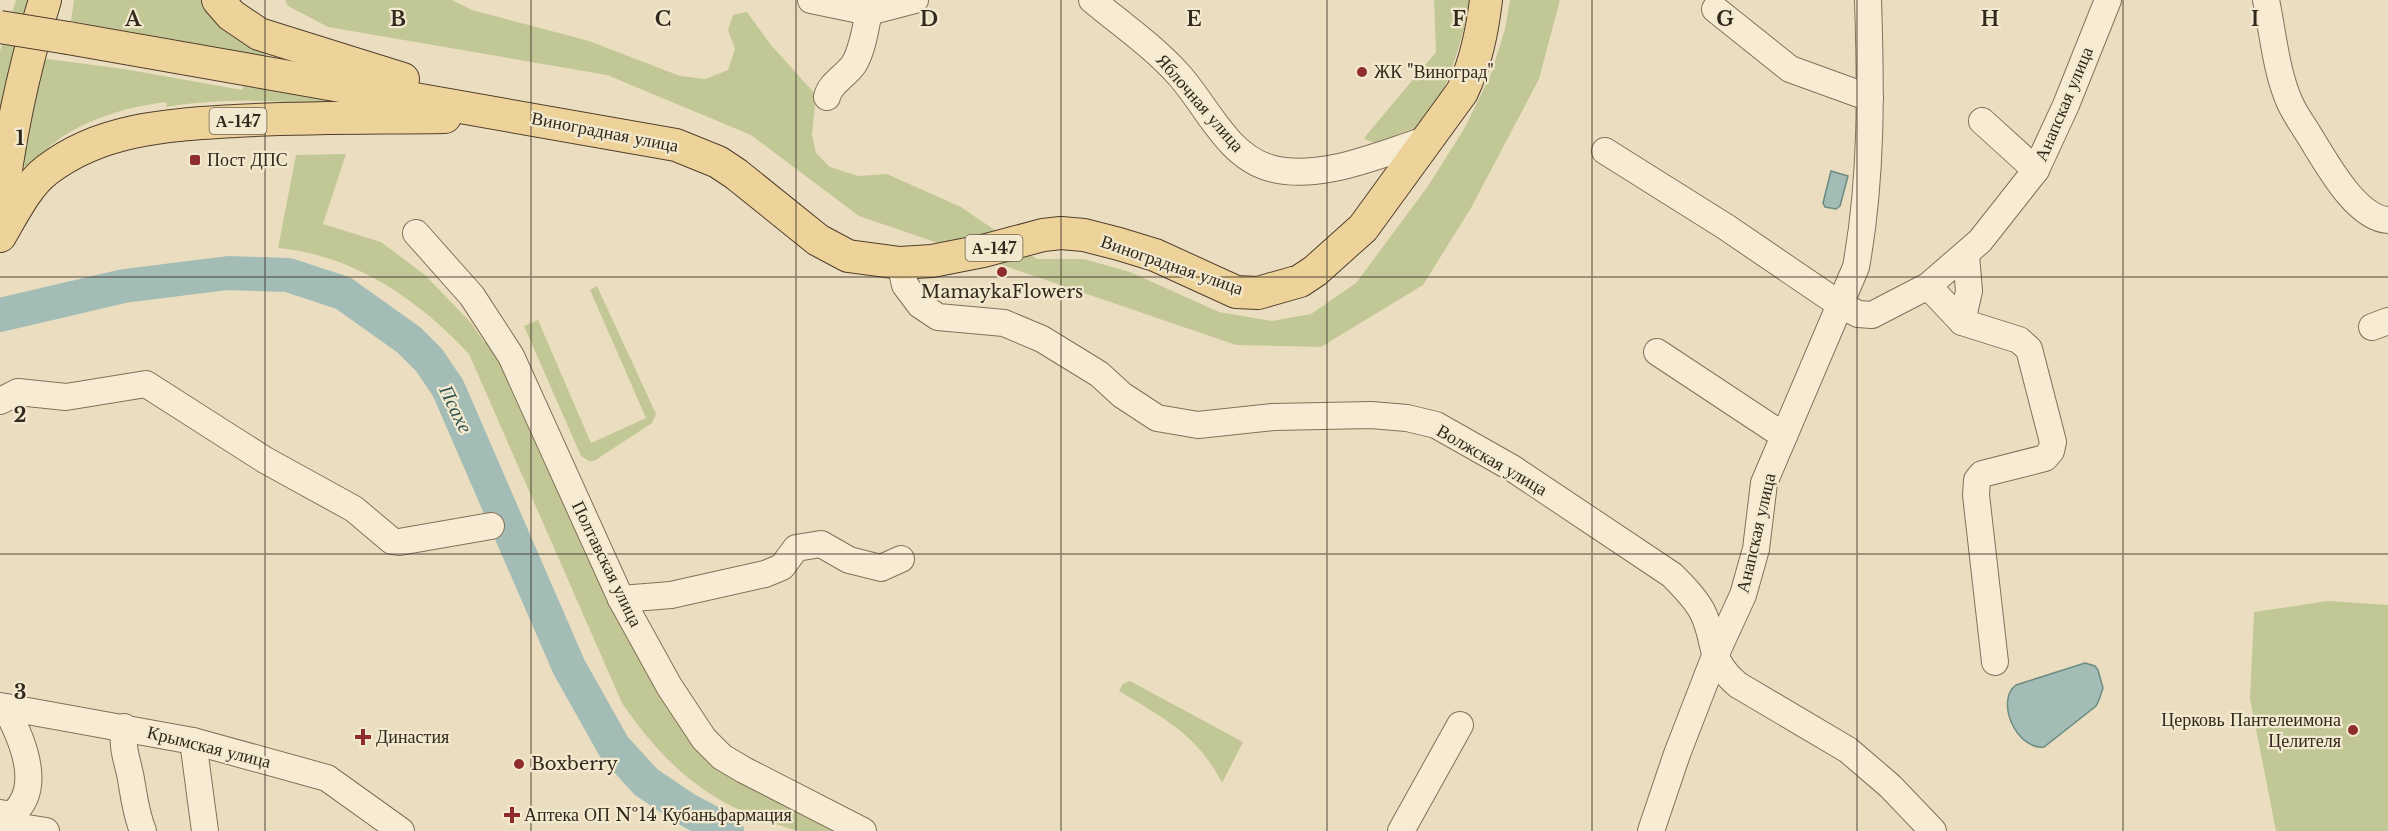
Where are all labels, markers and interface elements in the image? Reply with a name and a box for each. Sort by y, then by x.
text: A [124,7,142,31]
text: B [390,7,406,31]
text: C [655,7,671,31]
text: D [920,7,938,31]
text: E [1186,7,1202,31]
text: F [1452,7,1466,31]
text: G [1716,7,1734,31]
text: H [1981,7,2000,31]
text: I [2251,7,2259,31]
street label: Анапская улица [2030,43,2098,165]
street label: Яблочная улица [1151,49,1249,157]
place label: ЖК "Виноград" [1374,61,1494,83]
marker: ЖК "Виноград" [1355,65,1369,79]
street label: Виноградная улица [530,107,680,157]
road number: А-147 [210,108,266,134]
text: 1 [16,126,25,150]
place label: Пост ДПС [207,149,288,171]
marker: Пост ДПС [188,153,202,167]
street label: Виноградная улица [1098,230,1246,300]
road number: А-147 [966,235,1022,261]
marker: MamaykaFlowers [995,265,1009,279]
place label: MamaykaFlowers [921,281,1083,303]
water label: Псахе [434,380,478,437]
text: 2 [13,403,27,427]
street label: Волжская улица [1433,419,1551,501]
street label: Анапская улица [1732,471,1780,595]
street label: Полтавская улица [567,497,647,631]
text: 3 [14,680,26,704]
place label: Церковь Пантелеимона Целителя [2161,709,2341,752]
street label: Крымская улица [145,721,273,773]
marker: Церковь Пантелеимона Целителя [2346,723,2360,737]
place label: Династия [376,726,449,748]
marker: Династия [354,728,372,746]
place label: Boxberry [531,753,618,775]
marker: Boxberry [512,757,526,771]
place label: Аптека ОП №14 Кубаньфармация [524,804,792,826]
marker: Аптека ОП №14 Кубаньфармация [505,808,519,822]

